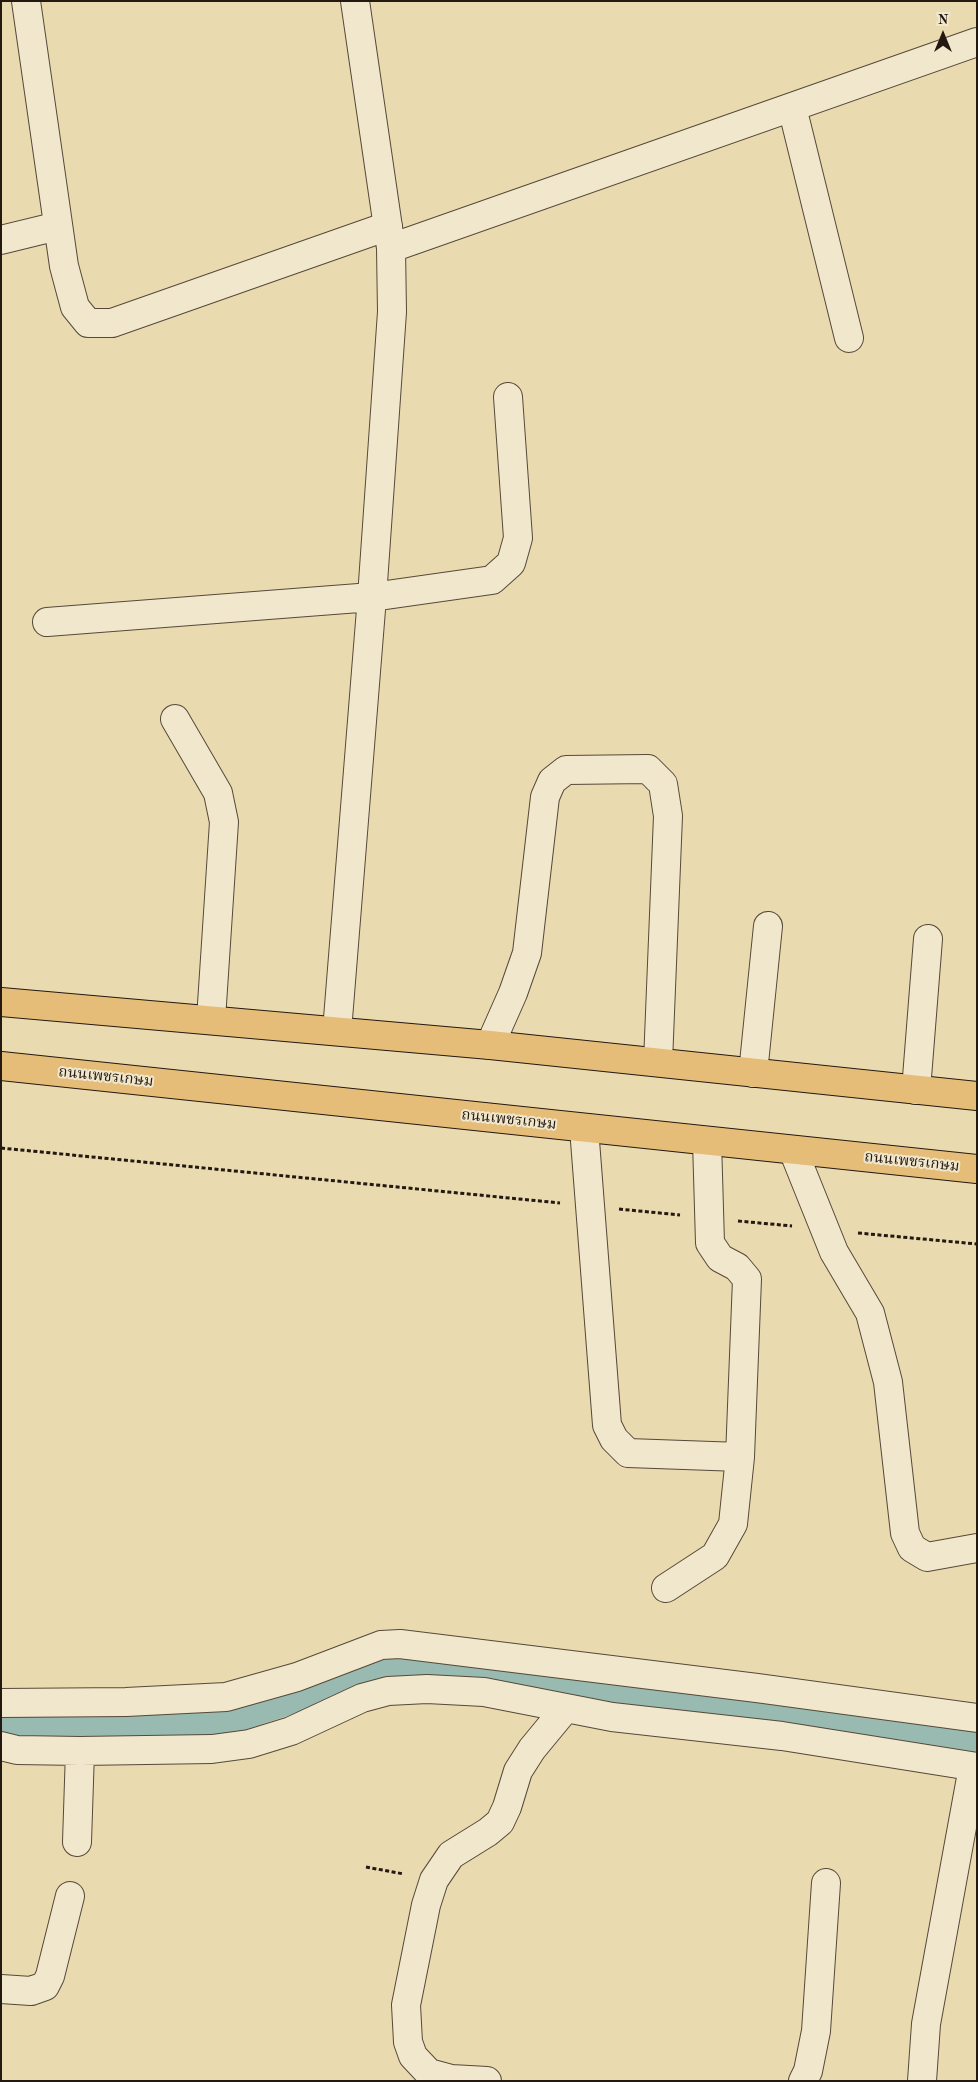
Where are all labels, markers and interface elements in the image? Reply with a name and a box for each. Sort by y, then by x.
north arrow [918,10,968,60]
text: N [938,13,948,27]
street label: ถนนเพชรเกษม [58,1063,154,1091]
street label: ถนนเพชรเกษม [461,1106,557,1134]
street label: ถนนเพชรเกษม [864,1148,960,1176]

